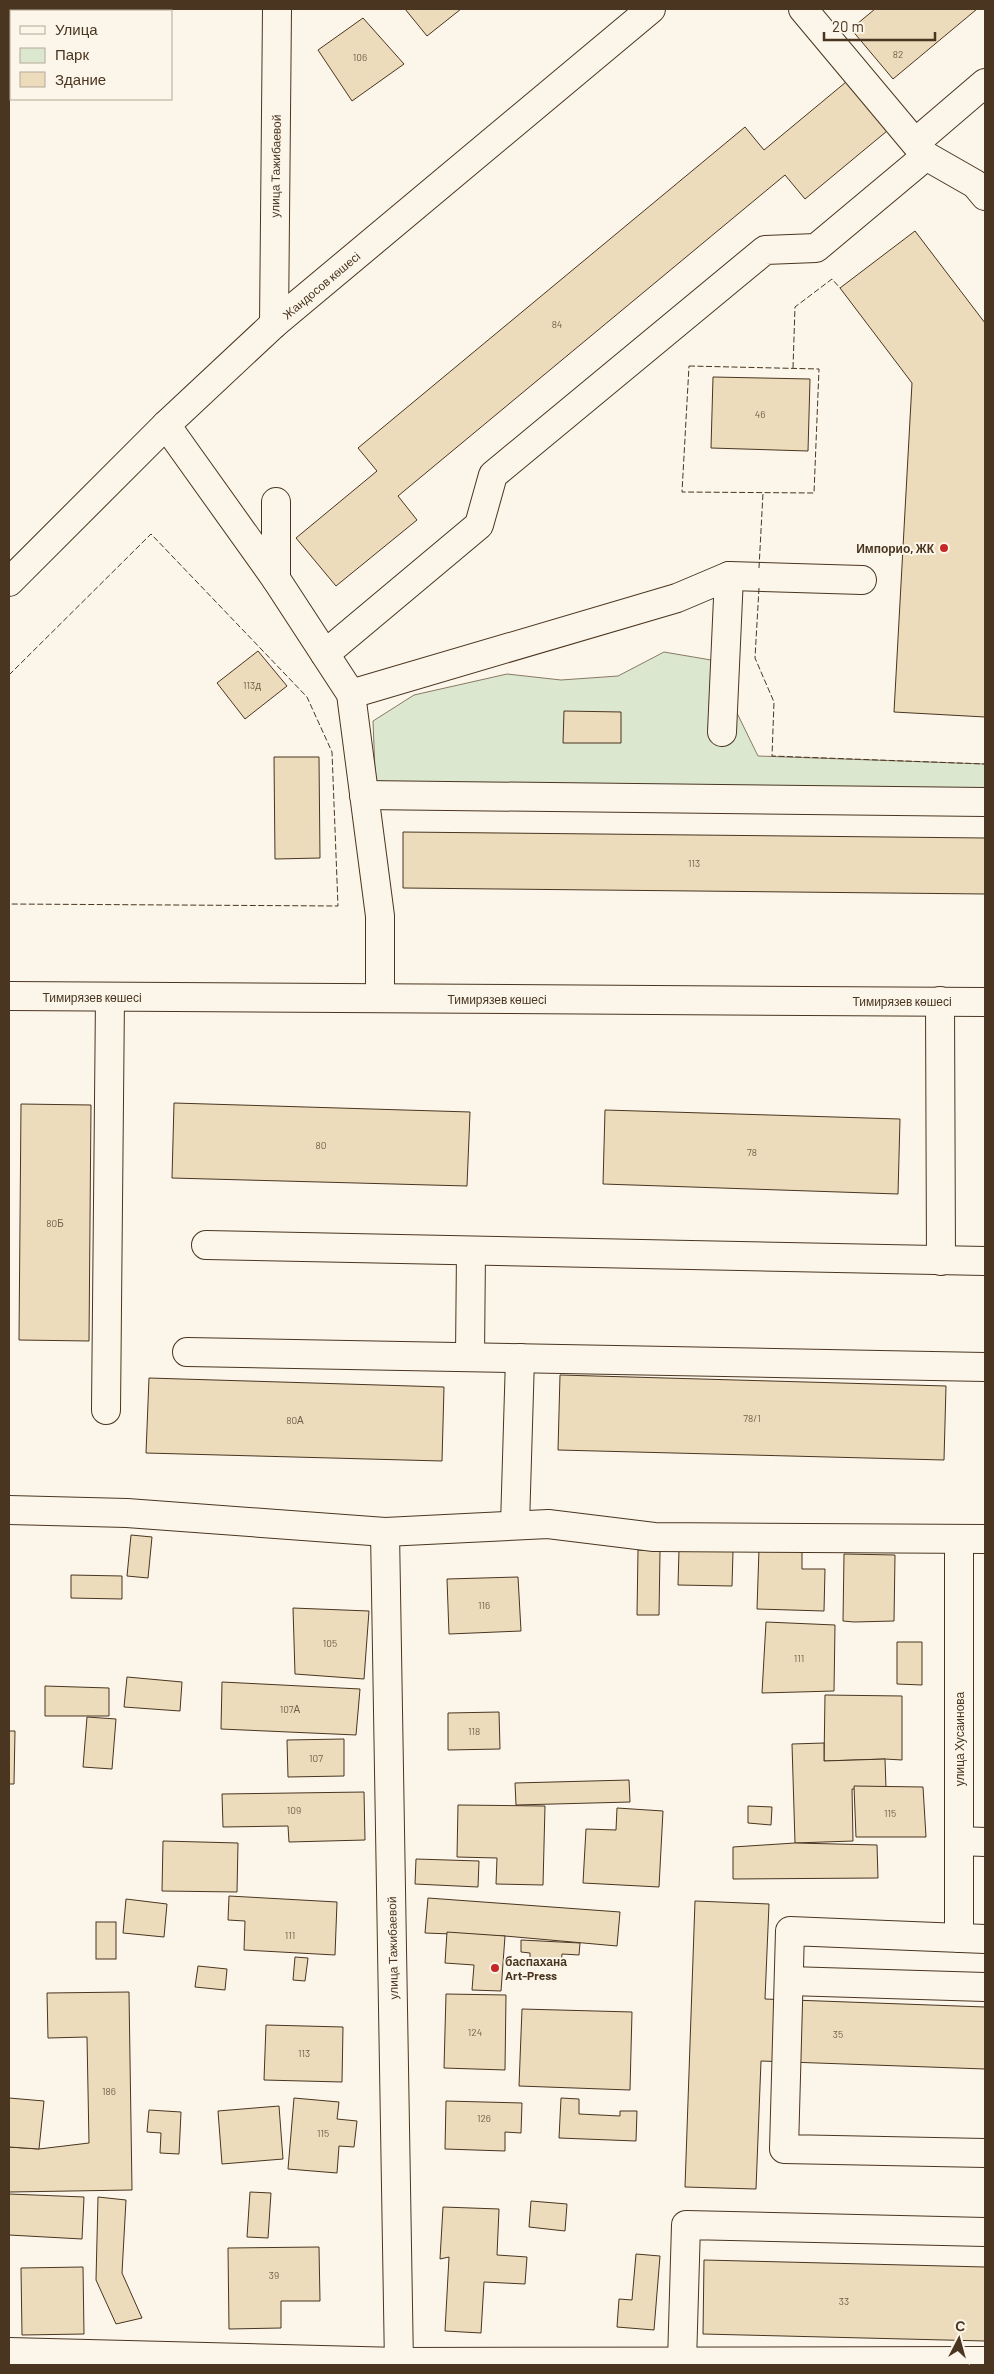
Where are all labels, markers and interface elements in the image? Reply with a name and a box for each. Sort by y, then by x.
legend [10,10,172,100]
scale bar [824,10,935,42]
text: 20 m [832,17,864,35]
text: Улица [55,20,98,38]
text: Парк [55,45,89,63]
house number: 82 [893,48,903,60]
house number: 106 [353,51,367,63]
text: Здание [55,70,106,88]
street label: улица Тажибаевой [267,114,284,218]
street label: Жандосов көшесі [279,249,363,322]
house number: 84 [552,318,562,330]
house number: 46 [755,408,765,420]
place label: Импорио, ЖК [856,541,935,556]
marker: Импорио, ЖК [938,542,950,554]
house number: 113д [243,679,261,691]
house number: 113 [688,857,700,869]
street label: Тимирязев көшесі [42,990,142,1005]
street label: Тимирязев көшесі [447,992,547,1007]
street label: Тимирязев көшесі [852,994,952,1009]
house number: 80 [316,1139,326,1151]
house number: 78 [747,1146,757,1158]
house number: 80Б [46,1217,64,1229]
house number: 78/1 [743,1412,761,1424]
house number: 80А [286,1414,304,1426]
house number: 116 [478,1599,490,1611]
house number: 105 [323,1637,337,1649]
house number: 111 [794,1652,804,1664]
street label: улица Хусаинова [952,1691,967,1786]
house number: 107А [280,1703,301,1715]
house number: 118 [468,1725,480,1737]
house number: 107 [309,1752,323,1764]
house number: 109 [287,1804,301,1816]
house number: 115 [884,1807,896,1819]
street label: улица Тажибаевой [384,1896,401,2000]
house number: 111 [285,1929,295,1941]
place label: баспахана Art-Press [505,1954,567,1982]
marker: баспахана Art-Press [489,1962,501,1974]
house number: 124 [468,2026,482,2038]
house number: 35 [833,2028,843,2040]
house number: 113 [298,2047,310,2059]
house number: 186 [102,2085,116,2097]
house number: 126 [477,2112,491,2124]
house number: 115 [317,2127,329,2139]
house number: 39 [269,2269,279,2281]
house number: 33 [839,2295,849,2307]
north arrow [934,2314,984,2364]
text: С [954,2317,966,2335]

